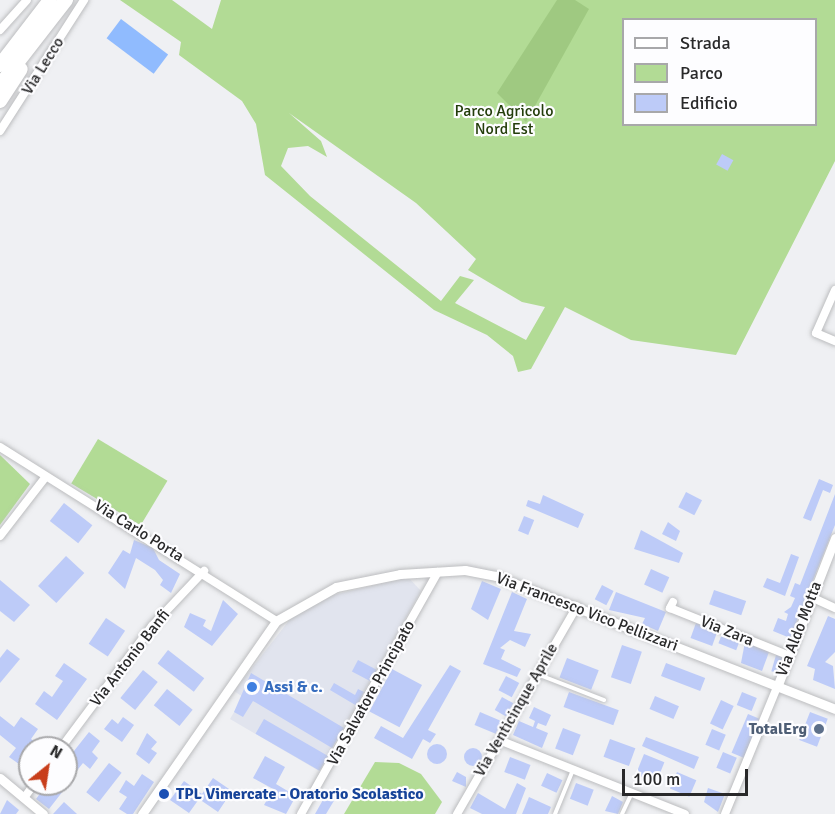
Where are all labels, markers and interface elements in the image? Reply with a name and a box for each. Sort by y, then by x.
legend [622,18,817,126]
text: Strada [680,32,731,54]
street label: Via Lecco [18,34,68,98]
text: Parco [680,62,723,84]
text: Edificio [680,92,738,114]
park label: Parco Agricolo Nord Est [455,101,553,139]
street label: Via Carlo Porta [91,496,187,566]
street label: Via Francesco Vico Pellizzari [493,568,681,656]
street label: Via Aldo Motta [772,579,826,679]
street label: Via Antonio Banfi [86,606,174,710]
street label: Via Zara [697,612,757,650]
street label: Via Salvatore Principato [323,617,419,769]
street label: Via Venticinque Aprile [470,640,562,780]
place label: Assi & c. [264,677,323,697]
marker: Assi & c. [245,680,259,694]
place label: TotalErg [749,719,807,739]
marker: TotalErg [812,722,826,736]
north arrow [18,736,78,796]
text: N [46,741,66,764]
scale bar [625,757,751,795]
text: 100 m [633,768,680,790]
place label: TPL Vimercate - Oratorio Scolastico [176,784,424,804]
marker: TPL Vimercate - Oratorio Scolastico [157,787,171,801]

